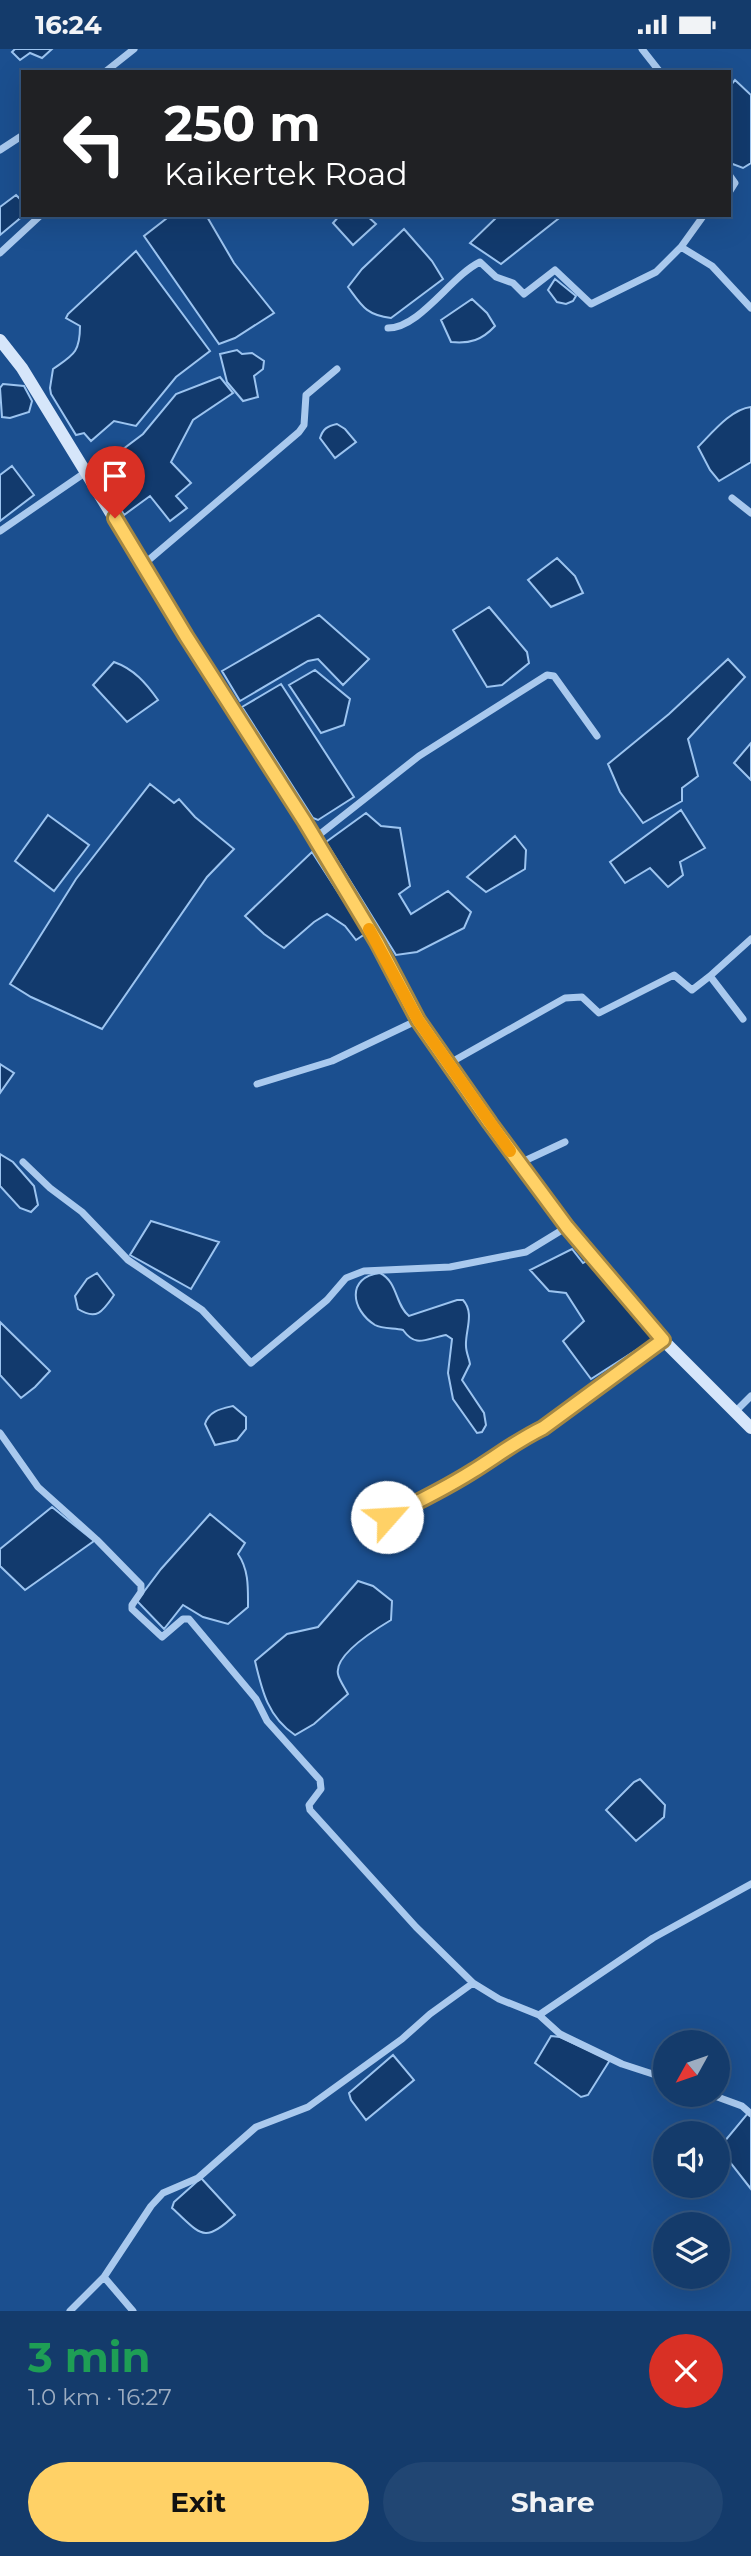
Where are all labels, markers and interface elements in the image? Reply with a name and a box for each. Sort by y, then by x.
text: 16:24 [35,9,102,41]
text: 250 m [164,94,321,153]
icon: left [49,98,140,189]
text: Kaikertek Road [164,154,408,193]
pin [85,446,145,518]
icon: arrive [96,457,134,495]
position arrow [350,1480,424,1554]
north arrow [653,2030,730,2107]
map controls [653,2030,730,2289]
button: sound [653,2121,730,2198]
button: layers [653,2212,730,2289]
text: 3 min [28,2331,150,2383]
button: close [649,2334,723,2408]
text: 1.0 km · 16:27 [28,2383,172,2411]
button: Exit [28,2462,369,2542]
button: Share [383,2462,723,2542]

